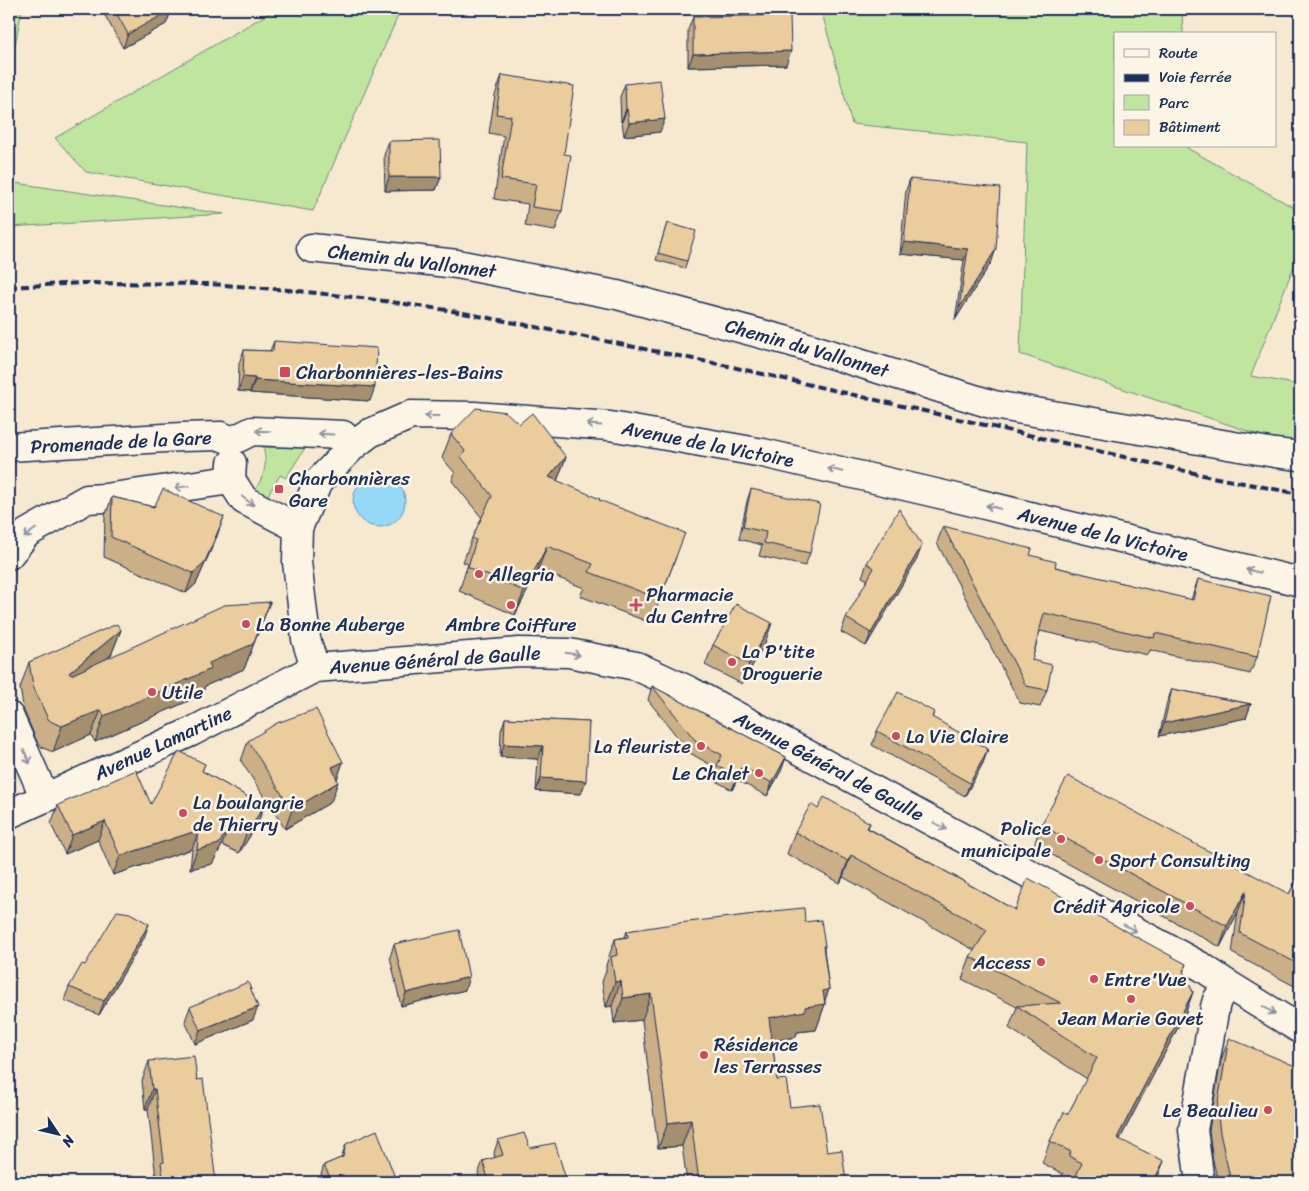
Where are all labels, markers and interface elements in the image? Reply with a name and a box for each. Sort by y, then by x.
legend [1114,32,1276,148]
text: Route [1159,40,1198,66]
text: Voie ferrée [1159,64,1232,90]
text: Parc [1159,90,1189,116]
text: Bâtiment [1159,114,1221,140]
street label: Chemin du Vallonnet [326,234,499,288]
street label: Chemin du Vallonnet [721,309,894,388]
place label: Charbonnières-les-Bains [296,356,503,389]
marker: Charbonnières-les-Bains [278,365,292,379]
one-way arrow [424,411,440,421]
street label: Avenue de la Victoire [618,411,797,477]
one-way arrow [587,420,603,429]
street label: Promenade de la Gare [30,421,213,463]
one-way arrow [255,427,271,436]
one-way arrow [319,429,335,439]
place label: Charbonnières Gare [289,462,410,517]
one-way arrow [827,465,843,474]
one-way arrow [175,482,191,492]
marker: Charbonnières Gare [273,483,285,495]
one-way arrow [241,496,255,506]
street label: Avenue de la Victoire [1013,497,1192,571]
one-way arrow [986,502,1002,511]
one-way arrow [23,528,37,538]
place label: Allegria [488,558,555,591]
one-way arrow [1245,566,1261,575]
marker: Allegria [473,568,485,580]
place label: Pharmacie du Centre [646,578,734,633]
marker: Ambre Coiffure [505,599,517,611]
marker: Pharmacie du Centre [630,599,642,611]
place label: La Bonne Auberge [256,608,405,641]
place label: Ambre Coiffure [444,608,577,641]
marker: La Bonne Auberge [240,618,252,630]
place label: La P'tite Droguerie [742,635,823,690]
street label: Avenue Général de Gaulle [327,636,542,684]
one-way arrow [565,649,581,659]
marker: La P'tite Droguerie [726,656,738,668]
place label: Utile [162,676,204,709]
marker: Utile [146,686,158,698]
street label: Avenue Lamartine [87,696,238,790]
street label: Avenue Général de Gaulle [727,701,930,830]
place label: La Vie Claire [906,720,1008,753]
place label: La fleuriste [594,730,691,763]
marker: La Vie Claire [890,730,902,742]
marker: La fleuriste [695,740,707,752]
one-way arrow [23,749,32,764]
place label: Le Chalet [672,757,750,790]
marker: Le Chalet [753,767,765,779]
place label: La boulangrie de Thierry [193,786,304,841]
marker: La boulangrie de Thierry [177,807,189,819]
place label: Police municipale [961,812,1051,867]
one-way arrow [933,821,948,831]
marker: Police municipale [1055,833,1067,845]
place label: Sport Consulting [1109,844,1250,877]
marker: Sport Consulting [1093,854,1105,866]
place label: Crédit Agricole [1054,890,1180,923]
marker: Crédit Agricole [1184,900,1196,912]
one-way arrow [1122,923,1137,933]
place label: Access [972,946,1031,979]
marker: Access [1035,956,1047,968]
place label: Entre'Vue [1104,963,1187,996]
marker: Entre'Vue [1088,973,1100,985]
marker: Jean Marie Gavet [1125,993,1137,1005]
place label: Jean Marie Gavet [1057,1002,1204,1035]
one-way arrow [1262,1006,1276,1016]
place label: Résidence les Terrasses [714,1028,822,1083]
marker: Résidence les Terrasses [698,1049,710,1061]
place label: Le Beaulieu [1163,1094,1258,1127]
marker: Le Beaulieu [1262,1104,1274,1116]
north arrow [32,1108,82,1158]
text: N [55,1129,82,1153]

